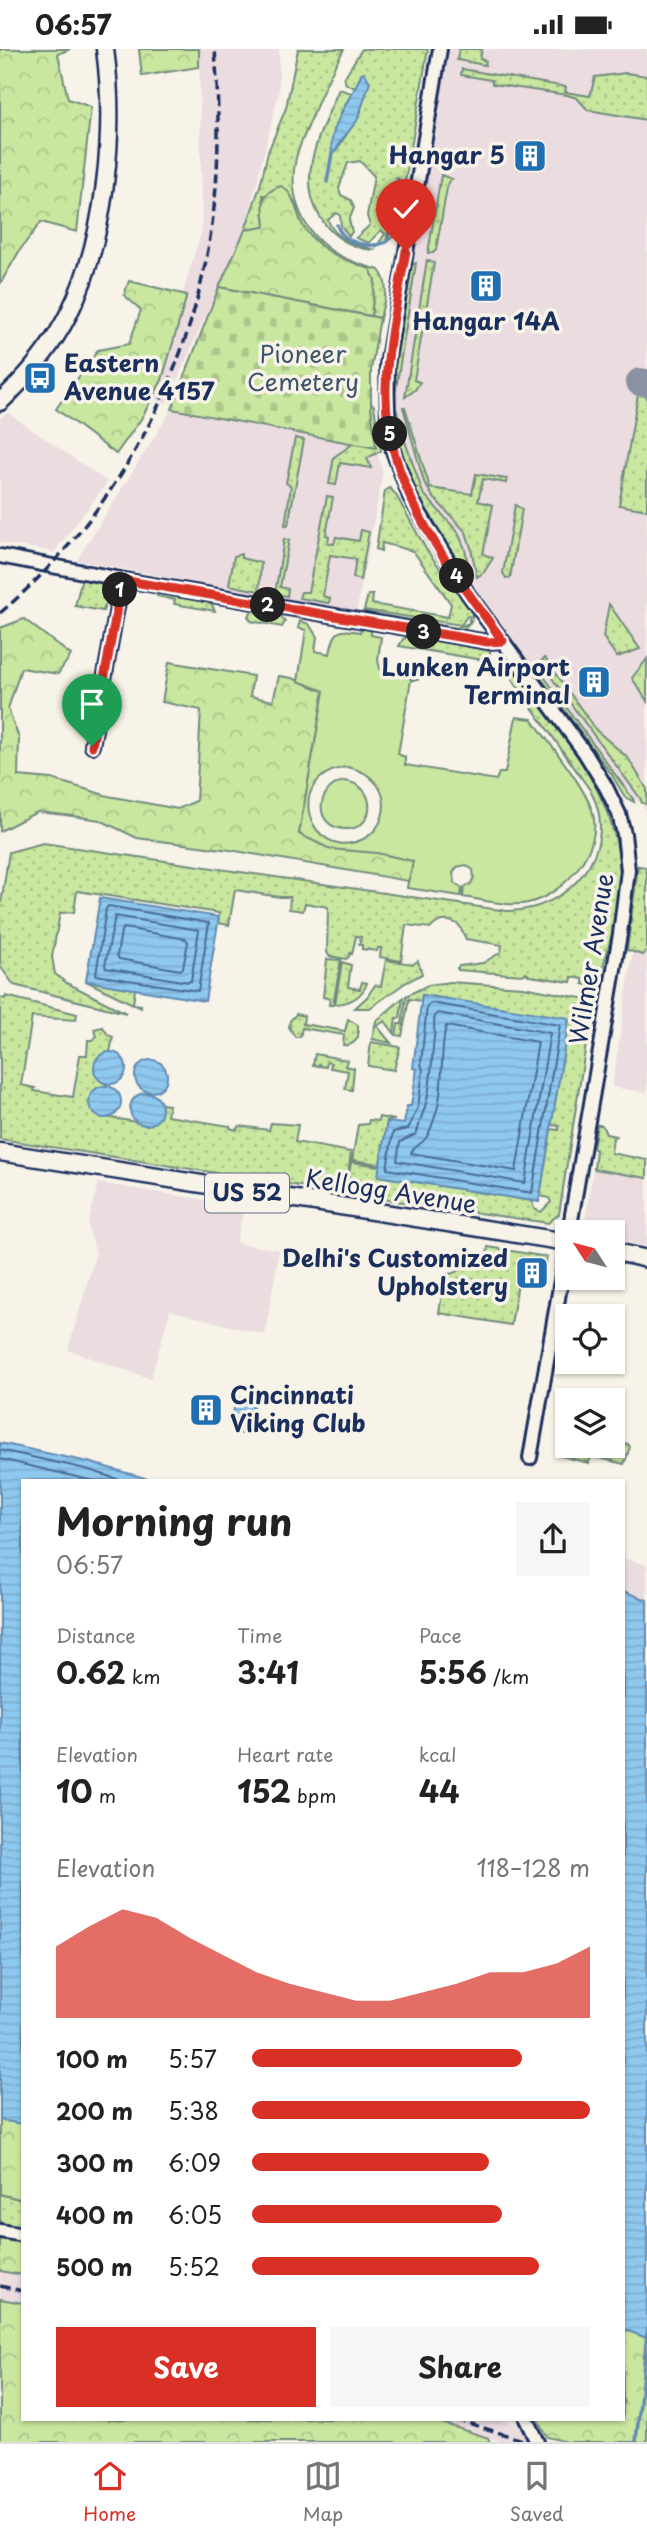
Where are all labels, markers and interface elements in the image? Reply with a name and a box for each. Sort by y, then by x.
text: 06:57 [35,5,111,44]
place label: Hangar 5 [389,136,505,172]
building icon: Hangar 5 [511,137,549,175]
pin [376,179,436,251]
icon: check [387,190,425,228]
building icon: Hangar 14A [467,267,505,305]
place label: Hangar 14A [412,302,560,338]
park label: Pioneer Cemetery [247,335,359,399]
place label: Eastern Avenue 4157 [63,344,215,408]
bus stop icon: Eastern Avenue 4157 [21,359,59,397]
pin: 5 [372,417,408,451]
text: 5 [383,419,396,447]
pin: 4 [440,559,475,593]
text: 4 [450,561,463,589]
pin: 1 [102,573,138,607]
text: 1 [115,575,124,603]
pin: 2 [250,587,286,623]
text: 2 [261,590,274,618]
pin: 3 [406,615,442,649]
text: 3 [417,617,430,645]
place label: Lunken Airport Terminal [382,648,570,712]
building icon: Lunken Airport Terminal [575,663,613,701]
pin [62,674,122,746]
icon: arrive [73,685,111,723]
street label: Wilmer Avenue [559,870,621,1047]
street label: Kellogg Avenue [303,1159,479,1221]
road number: US 52 [205,1173,289,1212]
north arrow [555,1220,625,1290]
map controls [555,1220,625,1458]
place label: Delhi's Customized Upholstery [282,1239,508,1303]
building icon: Delhi's Customized Upholstery [513,1254,551,1292]
button: locate [555,1304,625,1374]
place label: Cincinnati Viking Club [230,1376,366,1440]
button: layers [555,1388,625,1458]
building icon: Cincinnati Viking Club [187,1391,225,1429]
text: Morning run [56,1492,292,1549]
button: share [516,1502,590,1576]
text: 06:57 [56,1547,123,1582]
text: Distance [56,1621,136,1649]
text: Time [237,1621,282,1649]
text: Pace [419,1621,462,1649]
text: 0.62 [56,1649,126,1694]
text: 3:41 [237,1649,299,1694]
text: 5:56 [419,1649,487,1694]
text: km [126,1662,160,1690]
text: /km [487,1662,529,1690]
text: Elevation [56,1740,138,1768]
text: Heart rate [237,1740,333,1768]
text: kcal [419,1740,457,1768]
text: 10 [56,1768,93,1813]
text: 152 [237,1768,291,1813]
text: 44 [419,1768,460,1813]
text: m [93,1781,116,1809]
text: bpm [291,1781,336,1809]
text: Elevation [56,1850,155,1885]
text: 118–128 m [476,1850,590,1885]
text: 100 m [56,2041,128,2076]
text: 5:57 [168,2041,217,2076]
text: 200 m [56,2093,133,2128]
text: 5:38 [168,2093,219,2128]
text: 300 m [56,2145,134,2180]
text: 6:09 [168,2145,221,2180]
text: 400 m [56,2197,134,2232]
text: 6:05 [168,2197,222,2232]
text: 500 m [56,2249,133,2284]
text: 5:52 [168,2249,220,2284]
button: Save [56,2327,316,2407]
button: Share [330,2327,590,2407]
tab: Home [83,2457,136,2527]
tab: Map [303,2457,343,2527]
tab: Saved [510,2457,564,2527]

